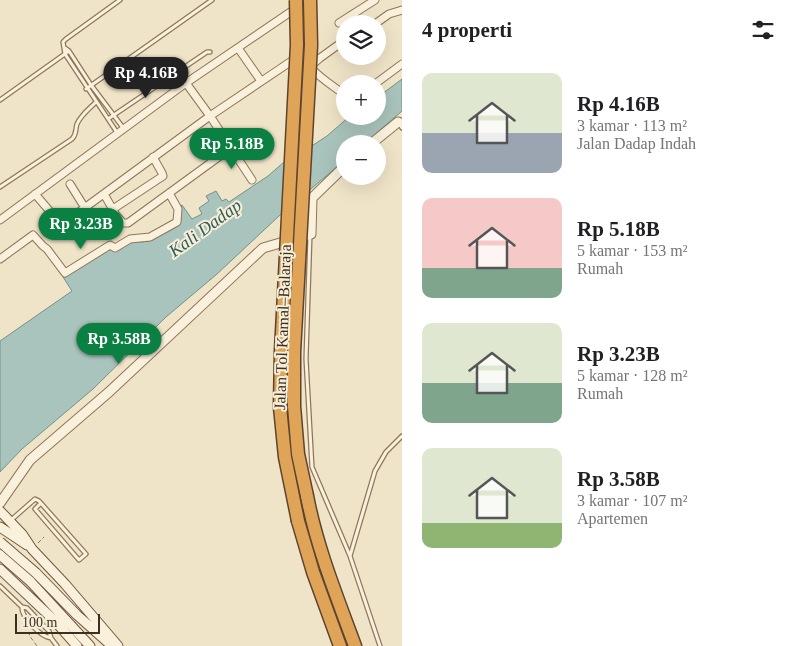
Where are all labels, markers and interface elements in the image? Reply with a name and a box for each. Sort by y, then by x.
map controls [336,15,386,185]
button: layers [336,15,386,65]
icon: filters [749,16,777,44]
text: 4 properti [422,18,512,42]
pin: Rp 4.16B [94,56,198,99]
text: Rp 4.16B [114,64,178,81]
button: + [336,75,386,125]
text: Rp 4.16B [577,92,660,116]
icon: home [462,93,522,153]
text: 3 kamar · 113 m² [577,117,687,134]
pin: Rp 5.18B [180,128,284,170]
text: Rp 5.18B [200,135,264,152]
button: − [336,135,386,185]
text: Jalan Dadap Indah [577,135,696,152]
water label: Kali Dadap [164,195,245,262]
pin: Rp 3.23B [29,208,133,250]
text: Rp 3.23B [49,215,113,232]
text: Rp 5.18B [577,217,660,241]
icon: home [462,218,522,278]
text: 5 kamar · 153 m² [577,242,688,259]
street label: Jalan Tol Kamal–Balaraja [271,244,295,410]
text: Rumah [577,260,623,277]
pin: Rp 3.58B [67,322,171,365]
text: Rp 3.58B [87,330,151,347]
text: Rp 3.23B [577,342,660,366]
icon: home [462,343,522,403]
text: 5 kamar · 128 m² [577,367,688,384]
text: Rumah [577,385,623,402]
text: Rp 3.58B [577,467,660,491]
icon: home [462,468,522,528]
text: 3 kamar · 107 m² [577,492,688,509]
text: Apartemen [577,510,648,527]
scale bar [15,611,100,634]
text: 100 m [22,615,57,630]

